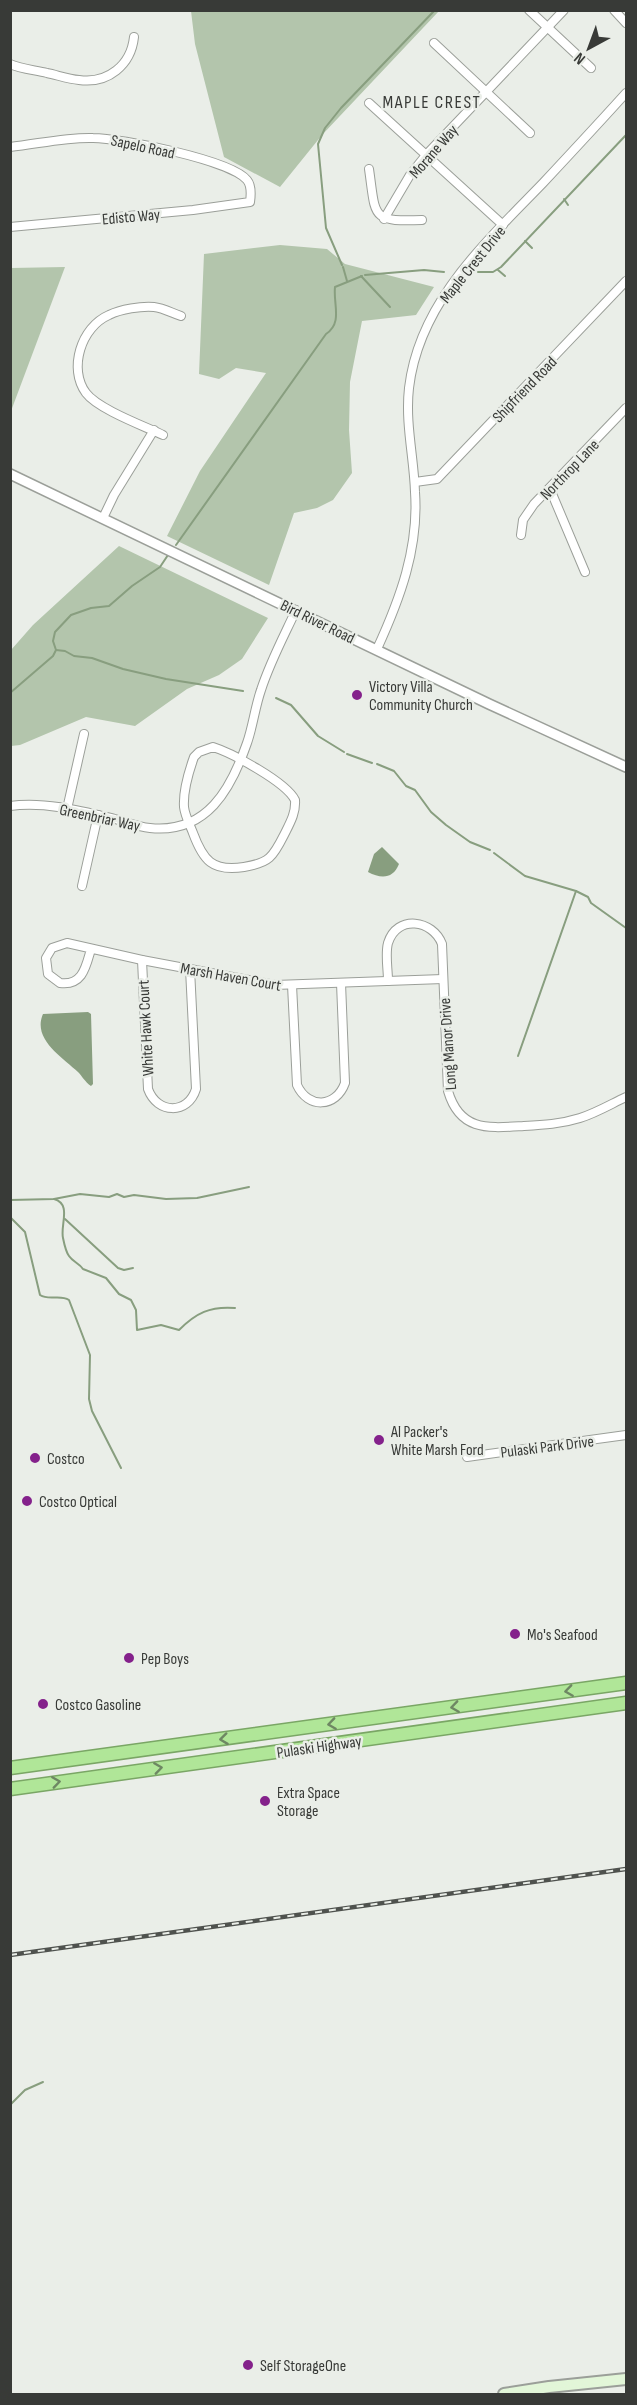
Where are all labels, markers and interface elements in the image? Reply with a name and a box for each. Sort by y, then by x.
north arrow [559,18,619,78]
text: N [571,48,590,68]
district label: MAPLE CREST [383,92,481,113]
street label: Morane Way [406,121,463,183]
street label: Sapelo Road [109,131,176,164]
street label: Edisto Way [101,206,161,229]
street label: Maple Crest Drive [436,223,510,307]
street label: Shipfriend Road [489,353,561,427]
street label: Northrop Lane [537,436,604,504]
street label: Bird River Road [277,596,358,648]
place label: Victory Villa Community Church [369,678,473,715]
marker: Victory Villa Community Church [350,688,364,702]
street label: Greenbriar Way [58,801,142,836]
street label: Marsh Haven Court [179,959,283,996]
street label: White Hawk Court [134,979,159,1077]
street label: Long Manor Drive [436,997,461,1091]
place label: Al Packer's White Marsh Ford [390,1423,484,1460]
street label: Pulaski Park Drive [499,1432,595,1463]
marker: Al Packer's White Marsh Ford [372,1433,386,1447]
place label: Costco [47,1450,85,1469]
marker: Costco [28,1451,42,1465]
place label: Costco Optical [39,1493,117,1512]
marker: Costco Optical [20,1494,34,1508]
place label: Mo's Seafood [527,1626,598,1645]
marker: Mo's Seafood [508,1627,522,1641]
place label: Pep Boys [141,1650,189,1669]
marker: Pep Boys [122,1651,136,1665]
one-way arrow [565,1685,574,1697]
place label: Costco Gasoline [55,1696,141,1715]
marker: Costco Gasoline [36,1697,50,1711]
one-way arrow [450,1700,460,1712]
one-way arrow [327,1718,336,1730]
one-way arrow [219,1732,229,1744]
street label: Pulaski Highway [276,1732,363,1763]
one-way arrow [153,1763,163,1775]
one-way arrow [51,1777,61,1789]
place label: Extra Space Storage [277,1784,340,1821]
marker: Extra Space Storage [258,1794,272,1808]
place label: Self StorageOne [260,2357,346,2376]
marker: Self StorageOne [241,2358,255,2372]

